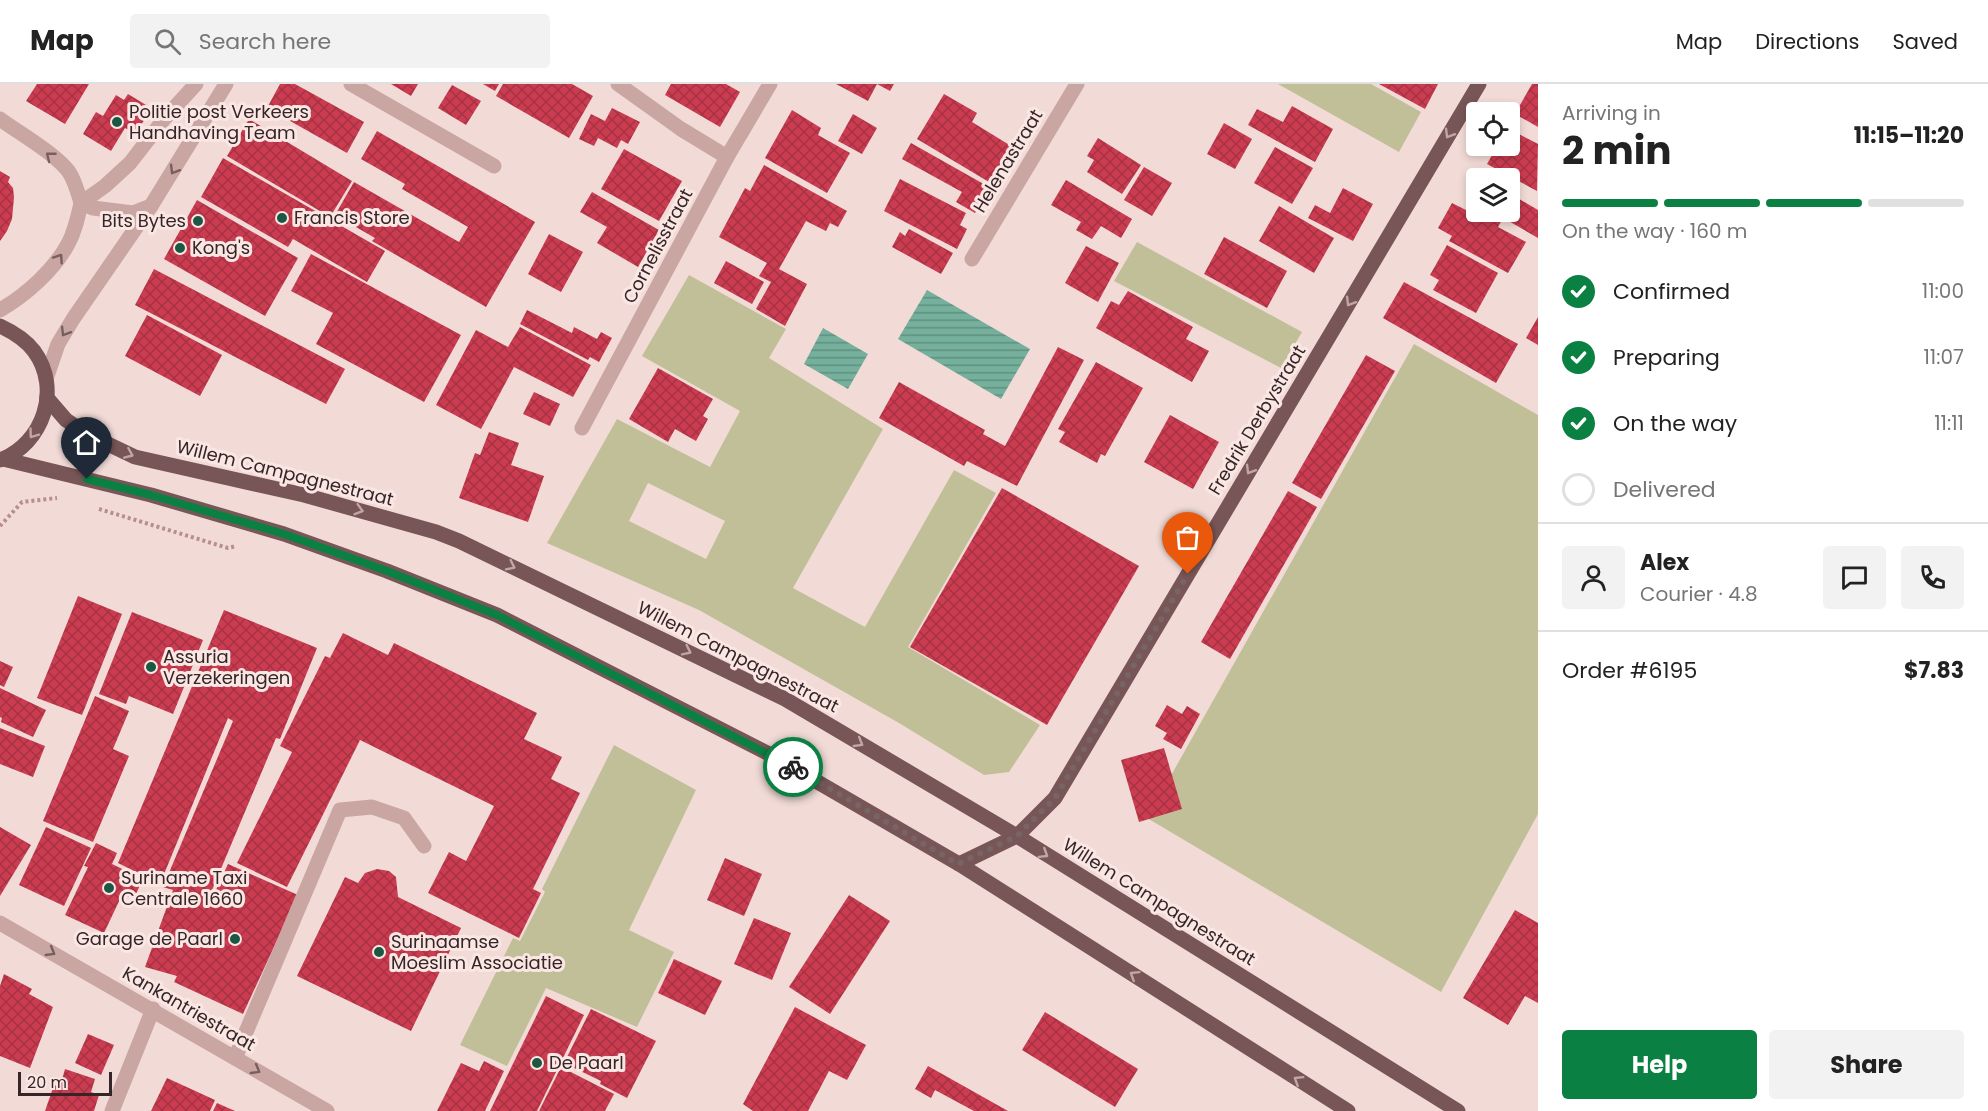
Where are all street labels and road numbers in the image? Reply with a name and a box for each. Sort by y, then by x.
street label: Helenastraat [967,104,1048,217]
street label: Cornelisstraat [617,184,698,308]
street label: Fredrik Derbystraat [1202,340,1311,499]
street label: Willem Campagnestraat [174,433,396,512]
street label: Willem Campagnestraat [633,595,843,718]
street label: Willem Campagnestraat [1058,832,1260,971]
street label: Kankantriestraat [118,960,260,1057]

